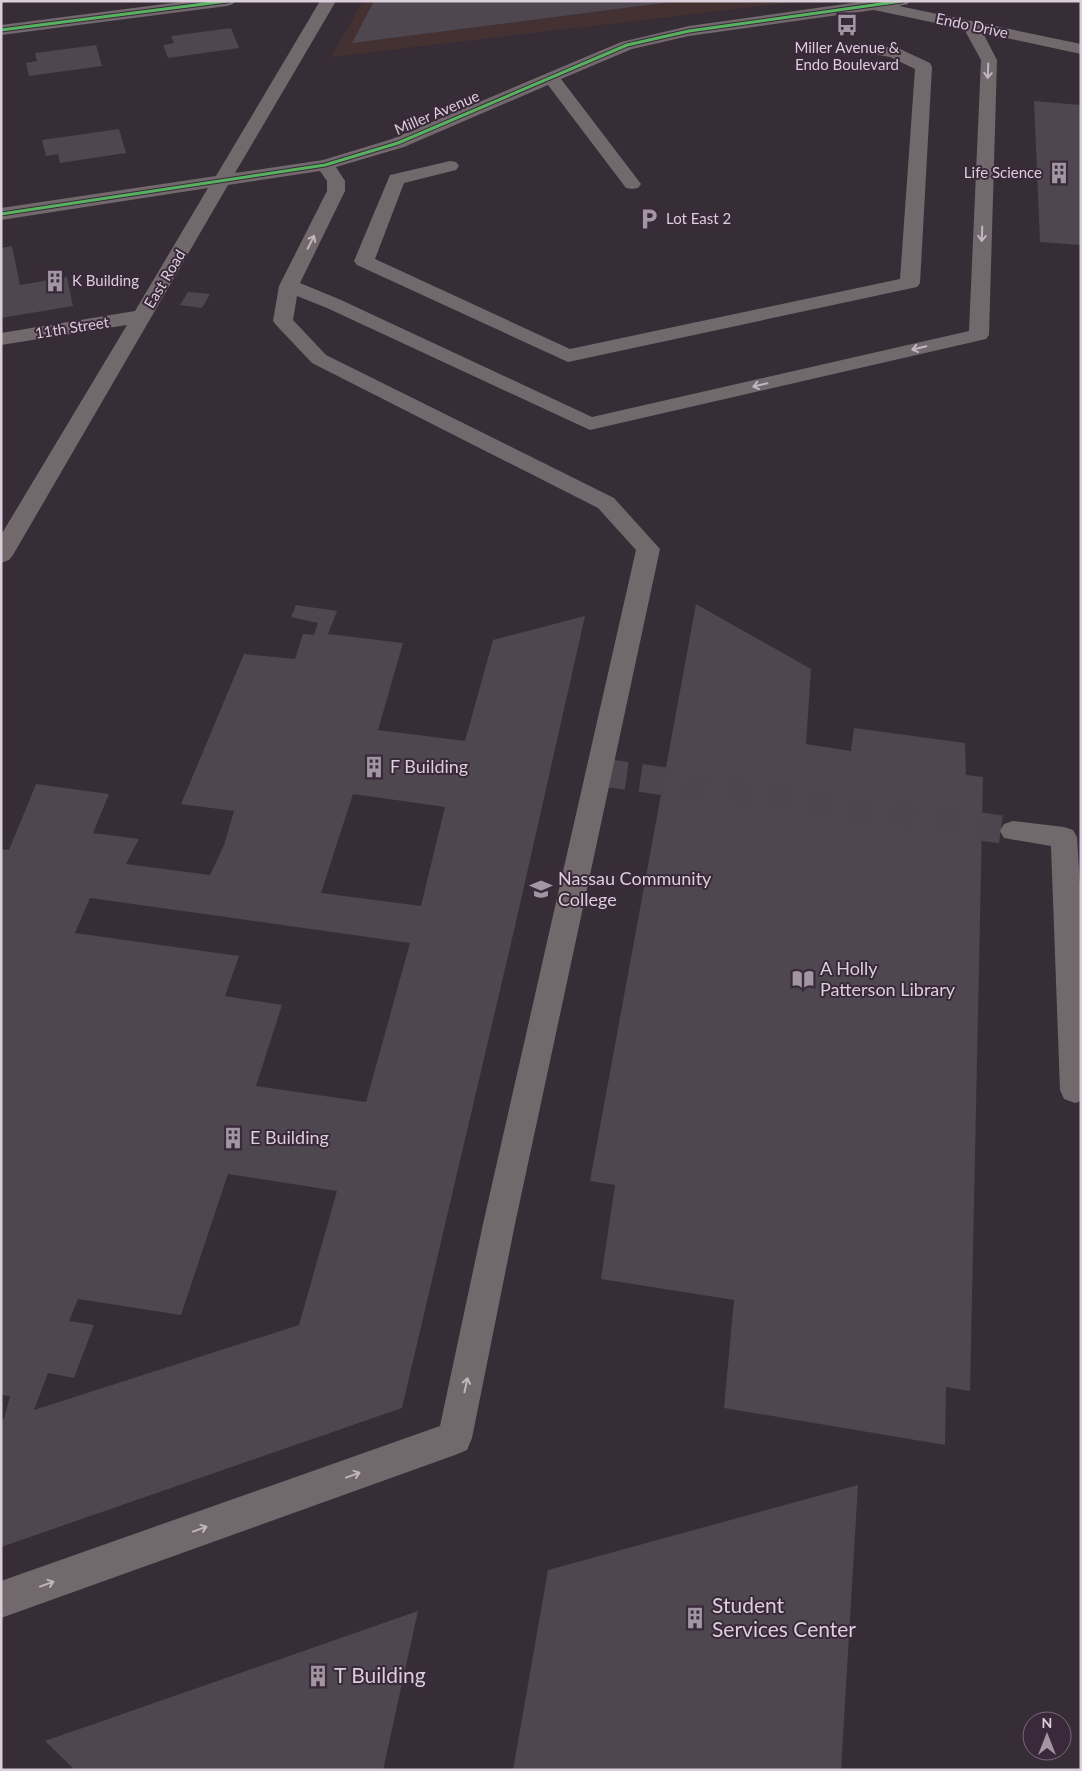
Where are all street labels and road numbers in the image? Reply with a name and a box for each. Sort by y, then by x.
street label: Endo Drive [934,9,1010,41]
street label: Miller Avenue [391,86,482,138]
street label: East Road [140,246,189,311]
street label: 11th Street [34,312,111,342]

